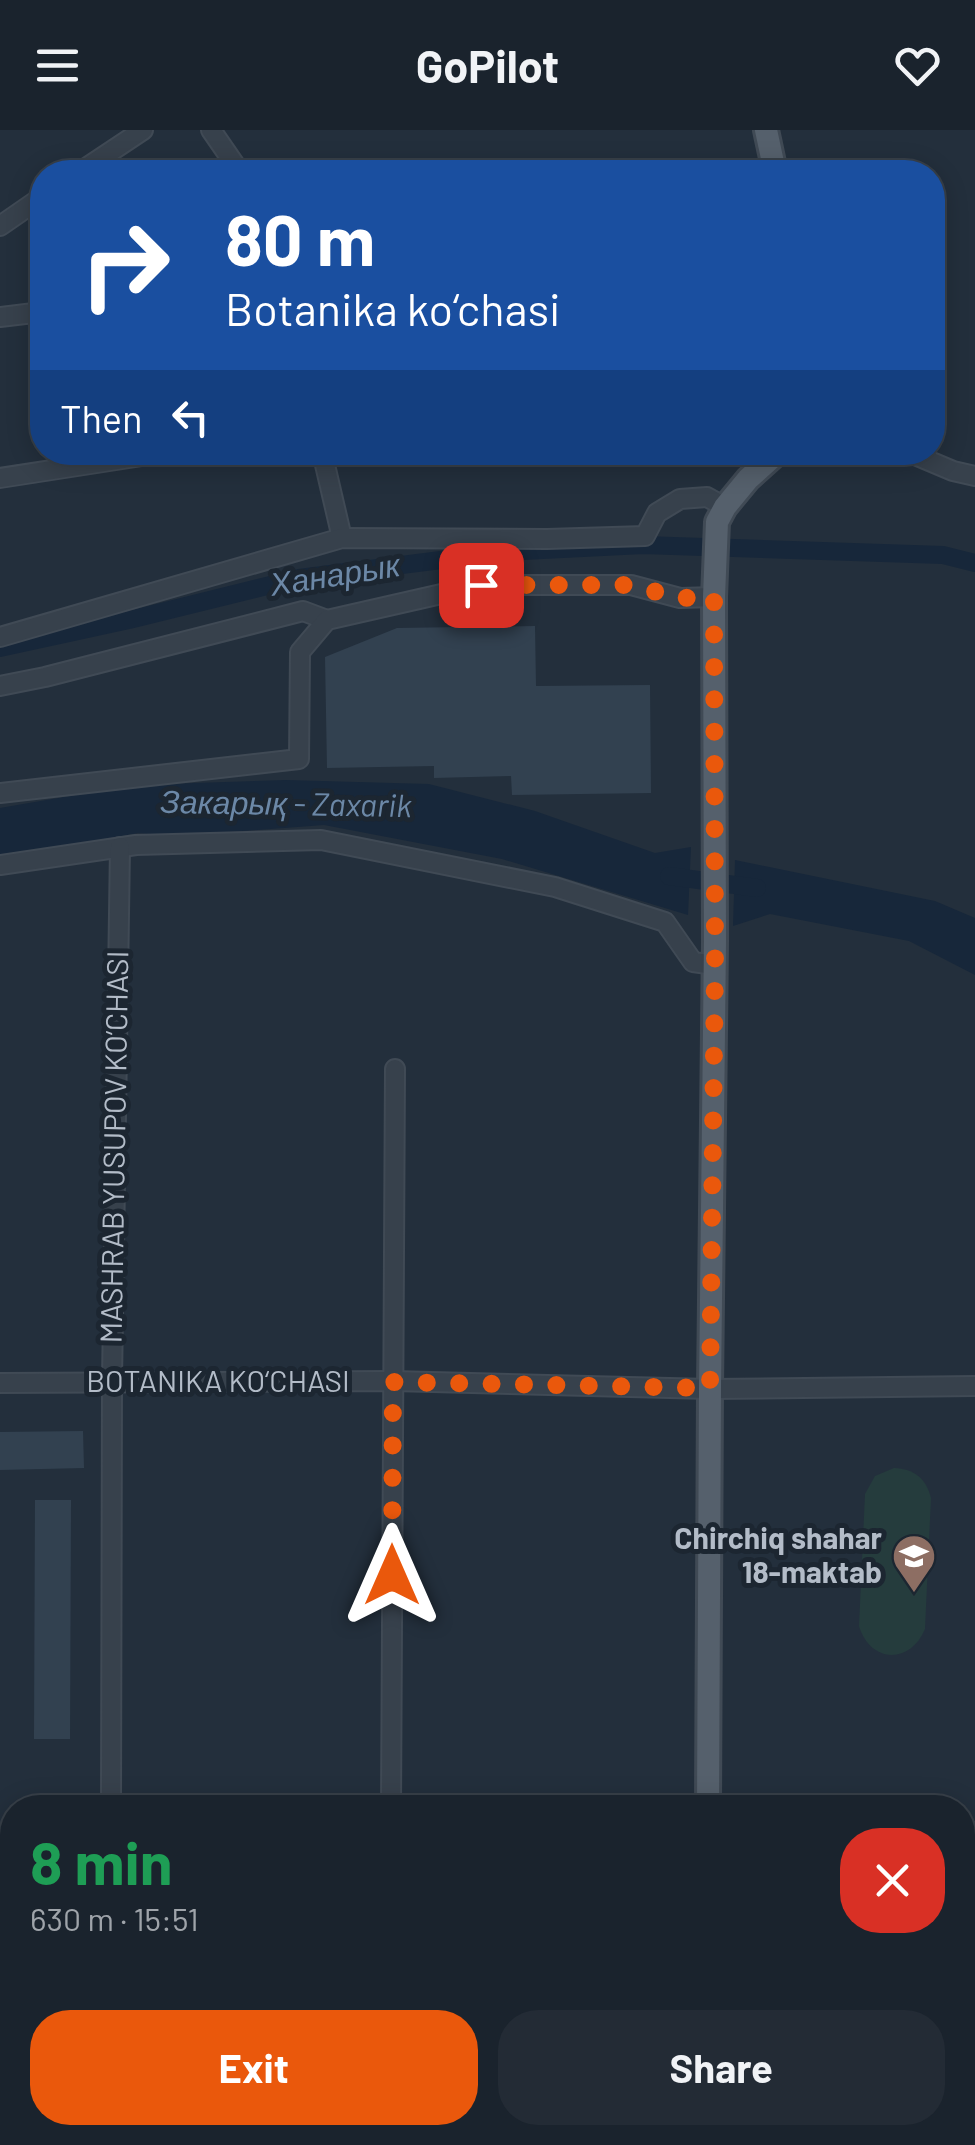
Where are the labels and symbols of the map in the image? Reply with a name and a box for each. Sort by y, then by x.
pin [439,543,524,628]
water label: Ханарык [266,544,404,603]
water label: Закарық - Zaxarik [160,781,413,824]
street label: MASHRAB YUSUPOV KO‘CHASI [92,950,134,1344]
street label: BOTANIKA KO‘CHASI [86,1362,350,1398]
place label: Chirchiq shahar 18-maktab [674,1519,882,1589]
position arrow [340,1523,444,1627]
school or university icon: Chirchiq shahar 18-maktab [891,1533,937,1594]

